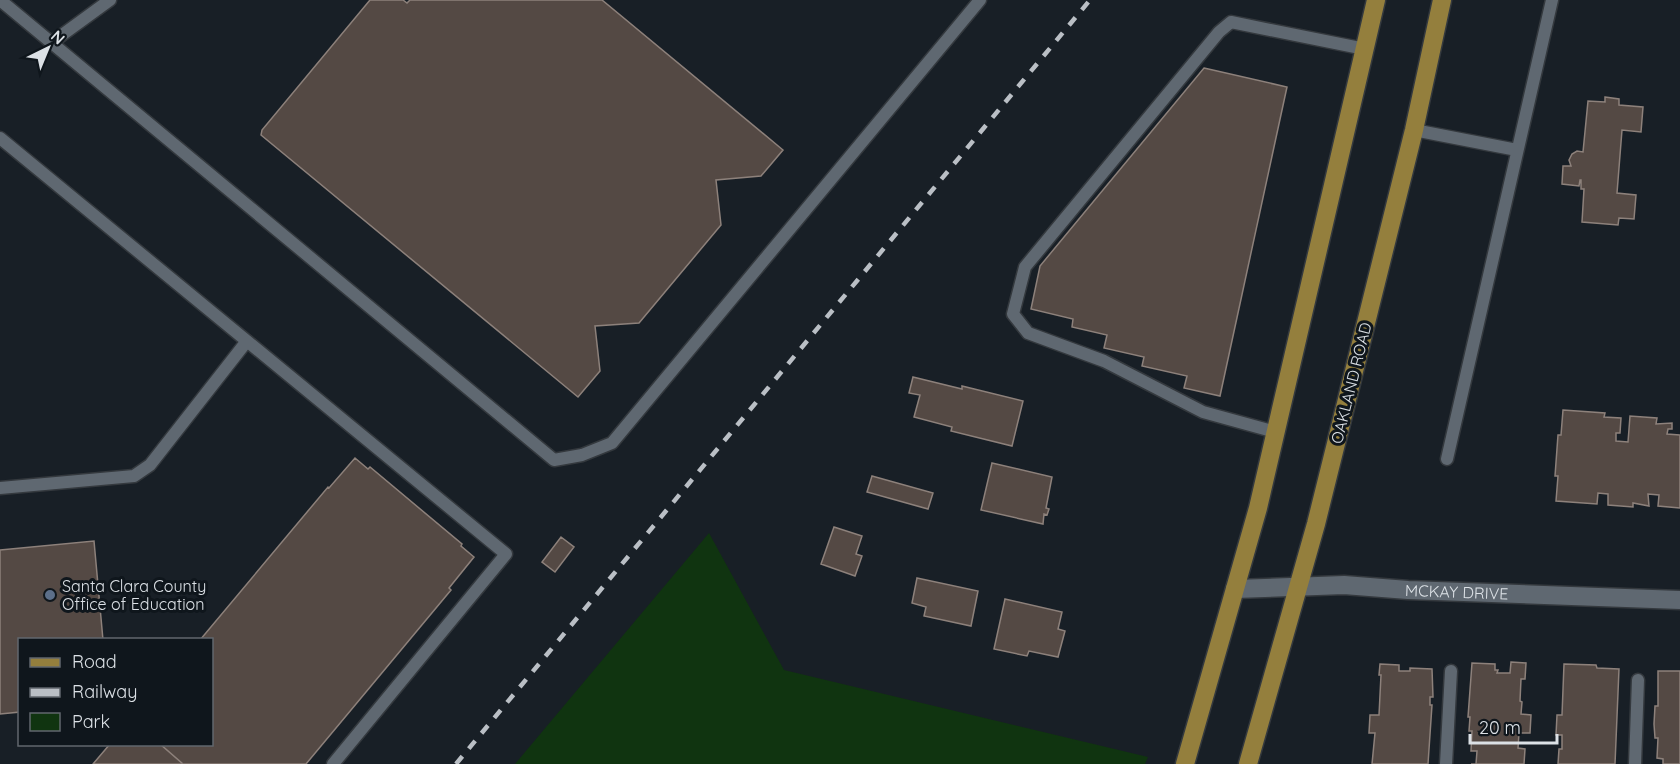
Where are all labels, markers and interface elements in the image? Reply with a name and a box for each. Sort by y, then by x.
north arrow [18,18,78,78]
text: N [47,26,69,48]
street label: OAKLAND ROAD [1326,320,1376,446]
place label: Santa Clara County Office of Education [62,576,206,614]
street label: MCKAY DRIVE [1405,580,1509,604]
marker: Santa Clara County Office of Education [43,588,57,602]
legend [18,638,213,746]
text: Road [72,650,117,673]
text: Railway [72,680,138,703]
scale bar [1470,707,1557,745]
text: Park [72,710,110,733]
text: 20 m [1479,716,1521,739]

